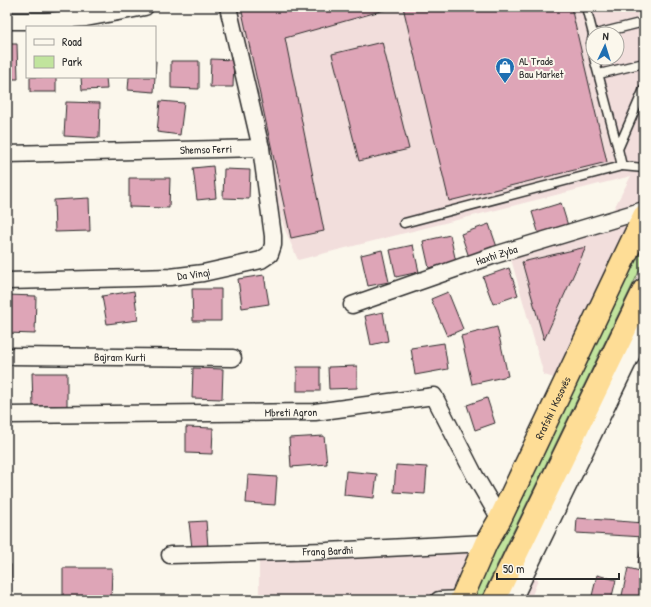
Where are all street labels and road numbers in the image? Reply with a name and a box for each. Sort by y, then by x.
street label: Shemso Ferri [180,142,232,157]
street label: Haxhi Zyba [474,241,520,268]
street label: Da Vinqi [176,265,212,283]
street label: Bajram Kurti [94,350,146,364]
street label: Rrafshi i Kosovës [532,374,574,442]
street label: Mbreti Agron [265,405,317,419]
street label: Frang Bardhi [301,543,354,559]

